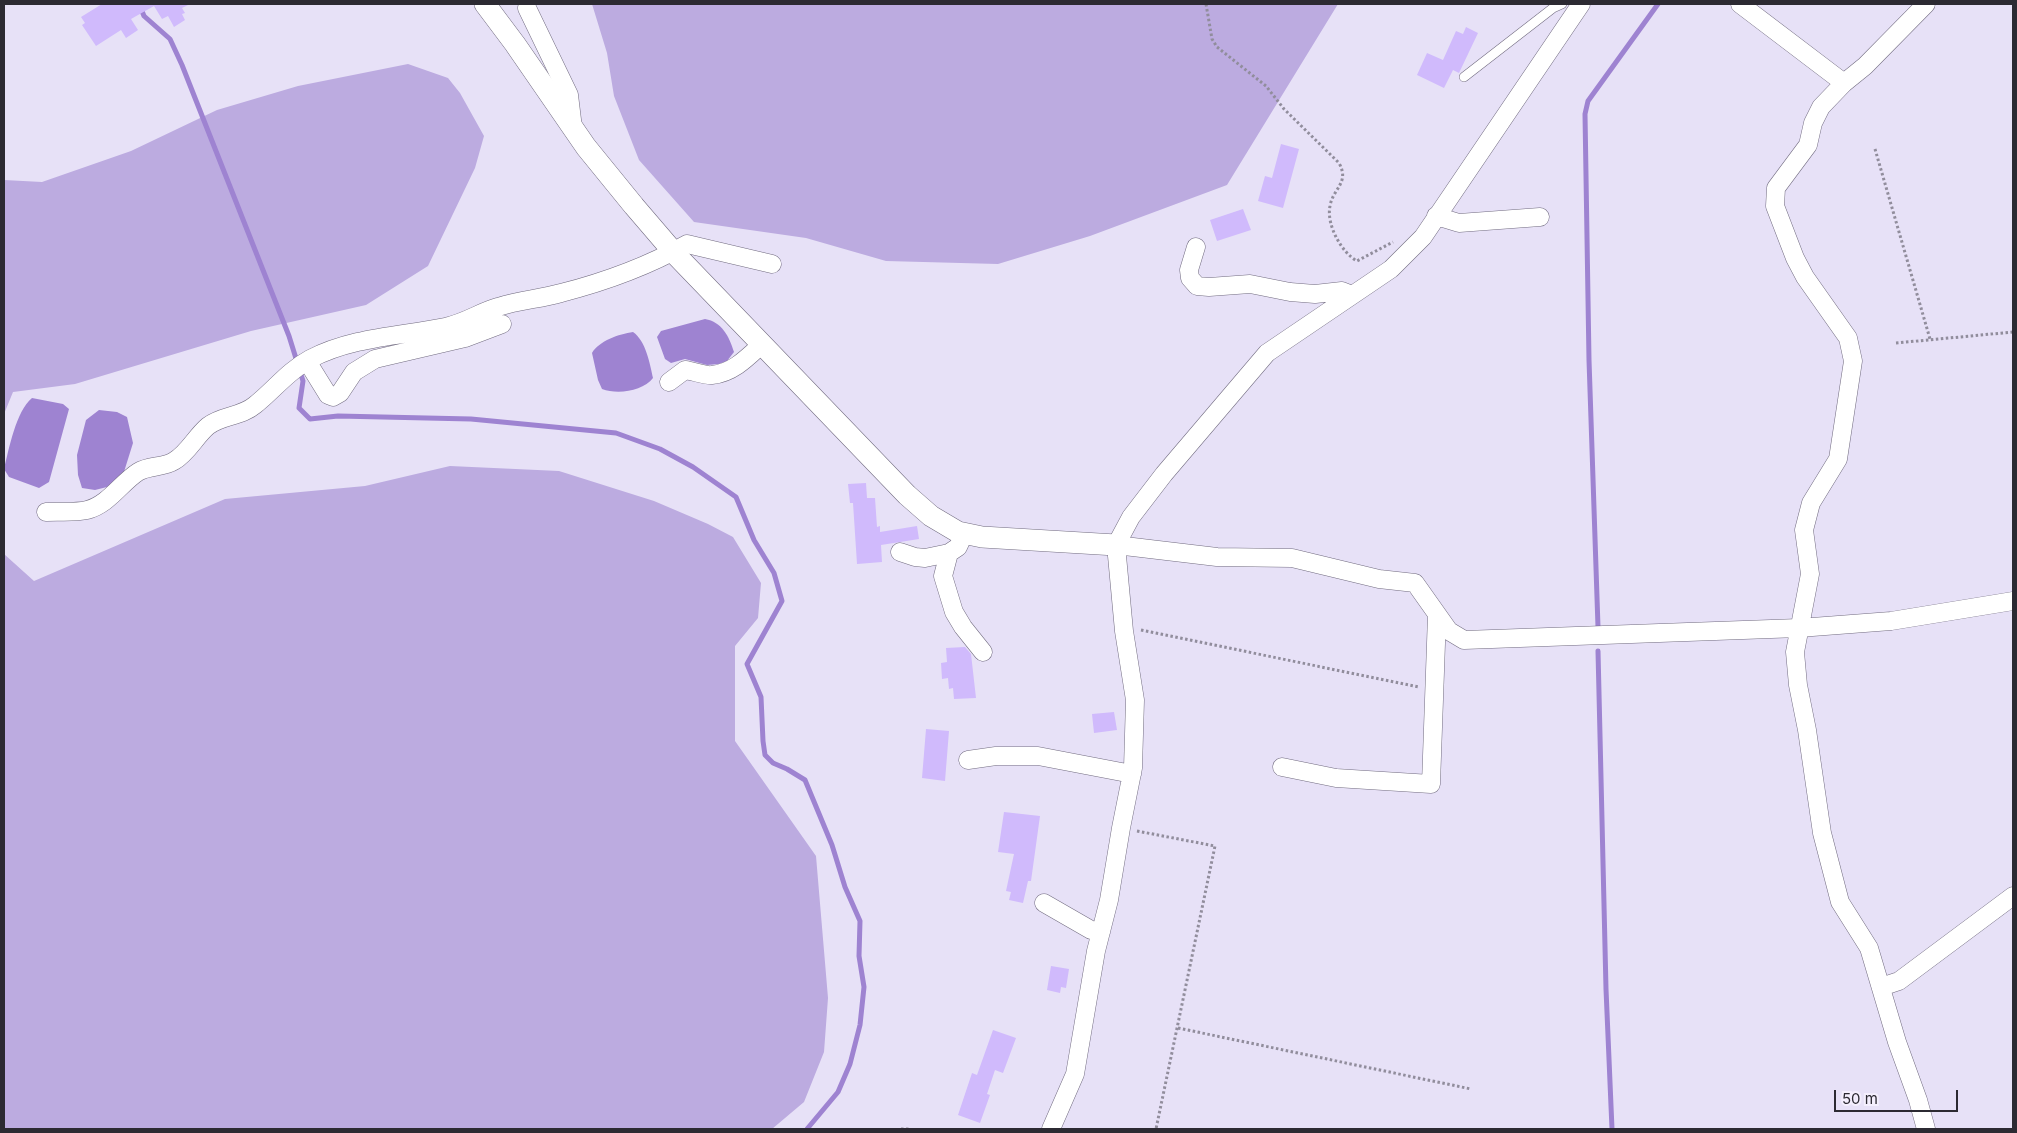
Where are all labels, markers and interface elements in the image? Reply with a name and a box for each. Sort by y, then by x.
scale bar [1837,1080,1961,1112]
text: 50 m [1842,1089,1878,1108]

